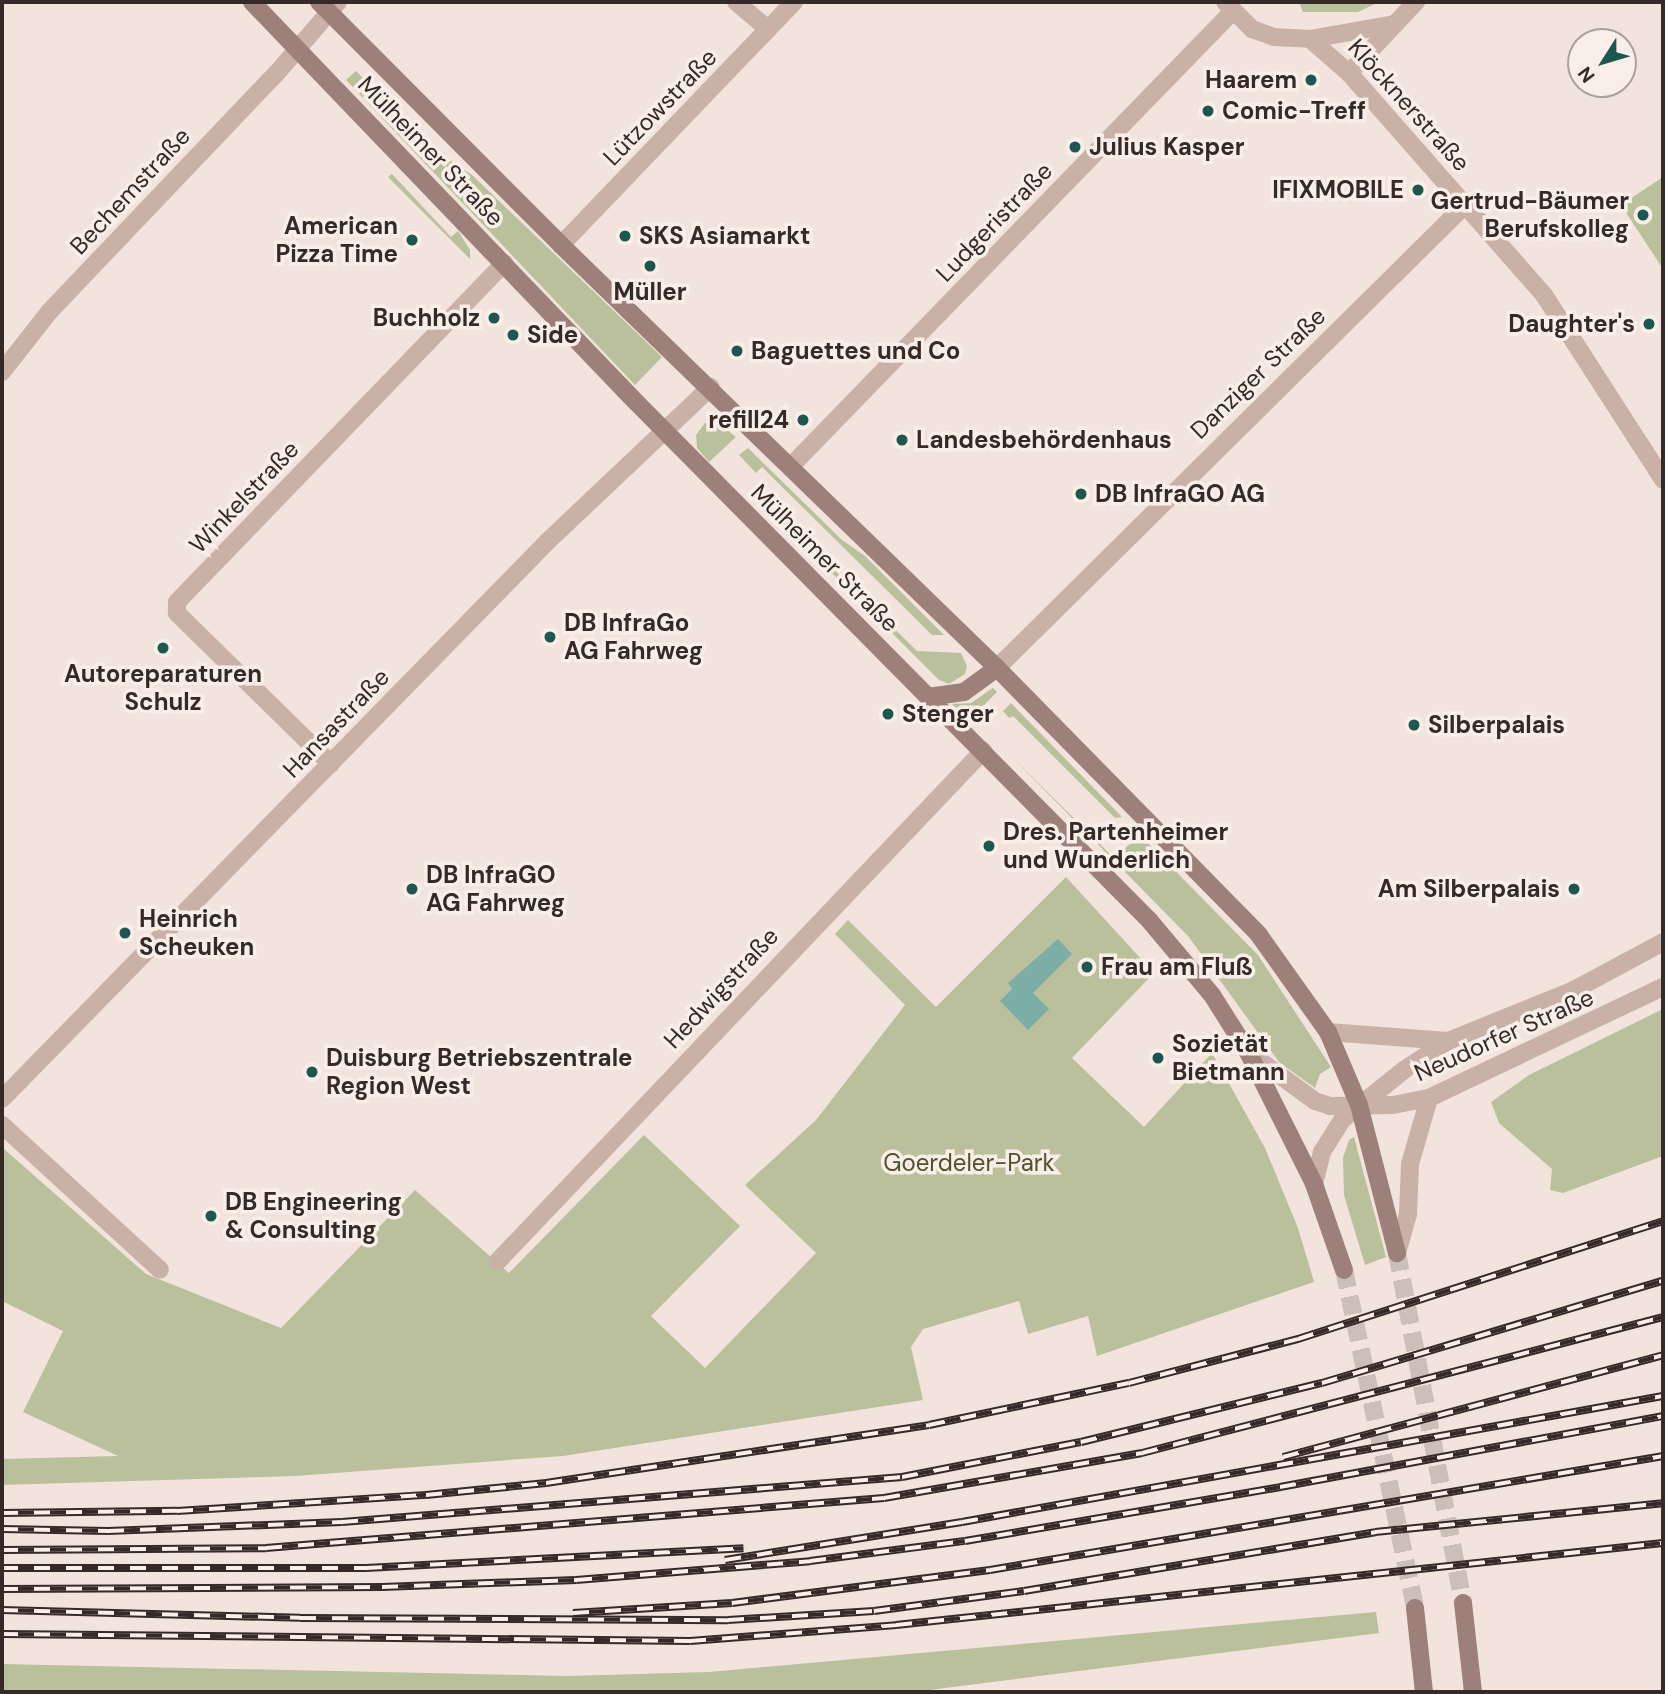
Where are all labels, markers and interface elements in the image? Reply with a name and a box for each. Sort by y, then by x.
north arrow [1567,28,1637,98]
street label: Klöcknerstraße [1342,33,1476,177]
street label: Lützowstraße [597,43,723,171]
text: N [1572,62,1601,88]
place label: Haarem [1205,66,1297,94]
street label: Mülheimer Straße [352,70,510,232]
marker: Haarem [1303,72,1319,88]
place label: Comic-Treff [1222,97,1366,125]
marker: Comic-Treff [1200,103,1216,119]
street label: Bechemstraße [64,122,196,260]
place label: Julius Kasper [1089,133,1245,161]
marker: Julius Kasper [1067,139,1083,155]
street label: Ludgeristraße [930,156,1058,288]
place label: IFIXMOBILE [1272,176,1404,204]
marker: IFIXMOBILE [1410,182,1426,198]
place label: Gertrud-Bäumer Berufskolleg [1431,187,1629,243]
marker: Gertrud-Bäumer Berufskolleg [1635,207,1651,223]
place label: American Pizza Time [276,212,398,268]
place label: SKS Asiamarkt [639,222,810,250]
marker: SKS Asiamarkt [617,228,633,244]
marker: American Pizza Time [404,232,420,248]
marker: Müller [642,258,658,274]
place label: Müller [613,278,687,306]
street label: Danziger Straße [1185,301,1331,445]
place label: Buchholz [373,304,480,332]
marker: Buchholz [486,310,502,326]
place label: Daughter's [1508,310,1635,338]
marker: Daughter's [1641,316,1657,332]
place label: Side [527,321,578,349]
marker: Side [505,327,521,343]
place label: Baguettes und Co [751,337,960,365]
marker: Baguettes und Co [729,343,745,359]
place label: refill24 [708,406,789,434]
marker: refill24 [795,412,811,428]
place label: Landesbehördenhaus [916,426,1172,454]
marker: Landesbehördenhaus [894,432,910,448]
street label: Winkelstraße [183,435,305,559]
street label: Mülheimer Straße [745,478,905,638]
place label: DB InfraGO AG [1095,480,1265,508]
marker: DB InfraGO AG [1073,486,1089,502]
place label: DB InfraGo AG Fahrweg [564,609,703,665]
marker: DB InfraGo AG Fahrweg [542,629,558,645]
marker: Autoreparaturen Schulz [155,640,171,656]
place label: Autoreparaturen Schulz [64,660,262,716]
street label: Hansastraße [277,663,395,783]
place label: Stenger [902,700,994,728]
marker: Stenger [880,706,896,722]
place label: Silberpalais [1428,711,1565,739]
marker: Silberpalais [1406,717,1422,733]
place label: Dres. Partenheimer und Wunderlich [1003,818,1228,874]
marker: Dres. Partenheimer und Wunderlich [981,838,997,854]
place label: DB InfraGO AG Fahrweg [426,861,565,917]
place label: Am Silberpalais [1378,875,1560,903]
marker: DB InfraGO AG Fahrweg [404,881,420,897]
marker: Am Silberpalais [1566,881,1582,897]
place label: Heinrich Scheuken [139,905,254,961]
street label: Hedwigstraße [658,922,784,1054]
marker: Heinrich Scheuken [117,925,133,941]
place label: Frau am Fluß [1101,953,1253,981]
marker: Frau am Fluß [1079,959,1095,975]
street label: Neudorfer Straße [1410,983,1598,1087]
place label: Sozietät Bietmann [1172,1030,1285,1086]
place label: Duisburg Betriebszentrale Region West [326,1044,633,1100]
marker: Sozietät Bietmann [1150,1050,1166,1066]
marker: Duisburg Betriebszentrale Region West [304,1064,320,1080]
park label: Goerdeler-Park [883,1149,1055,1177]
place label: DB Engineering & Consulting [225,1188,402,1244]
marker: DB Engineering & Consulting [203,1208,219,1224]

